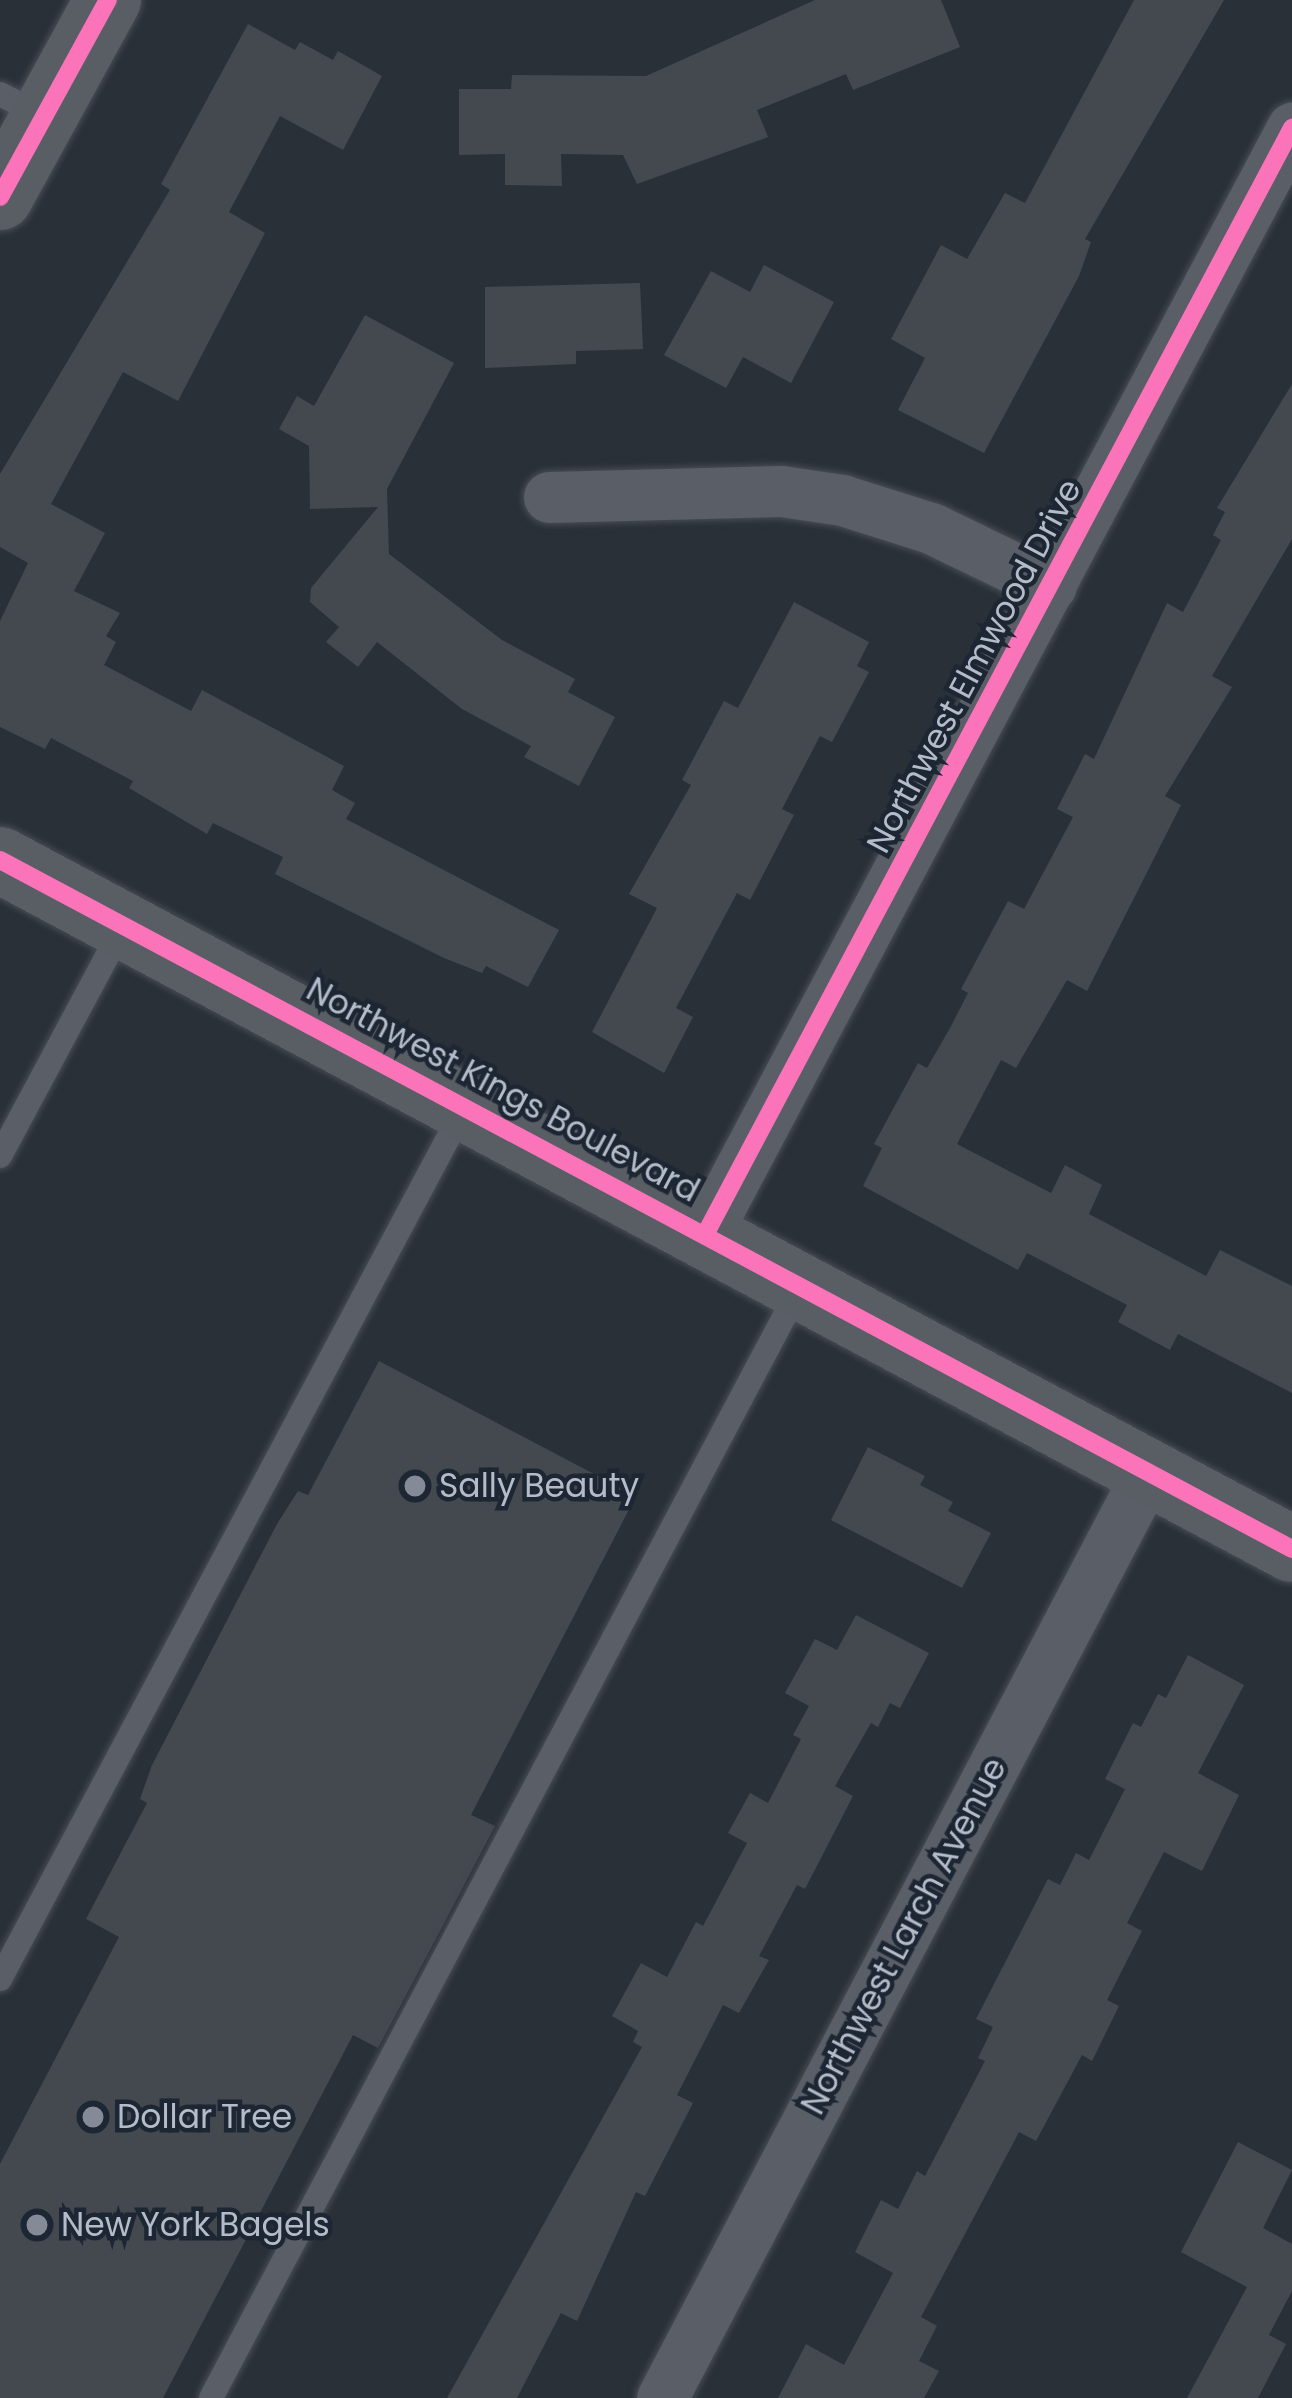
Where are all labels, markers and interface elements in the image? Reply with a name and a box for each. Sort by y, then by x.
street label: Northwest Elmwood Drive [859,472,1089,860]
street label: Northwest Kings Boulevard [300,969,706,1211]
place label: Sally Beauty [439,1466,639,1506]
marker: Sally Beauty [402,1473,428,1499]
street label: Northwest Larch Avenue [793,1751,1015,2121]
place label: Dollar Tree [117,2097,292,2137]
marker: Dollar Tree [80,2104,106,2130]
place label: New York Bagels [61,2205,330,2245]
marker: New York Bagels [24,2212,50,2238]

